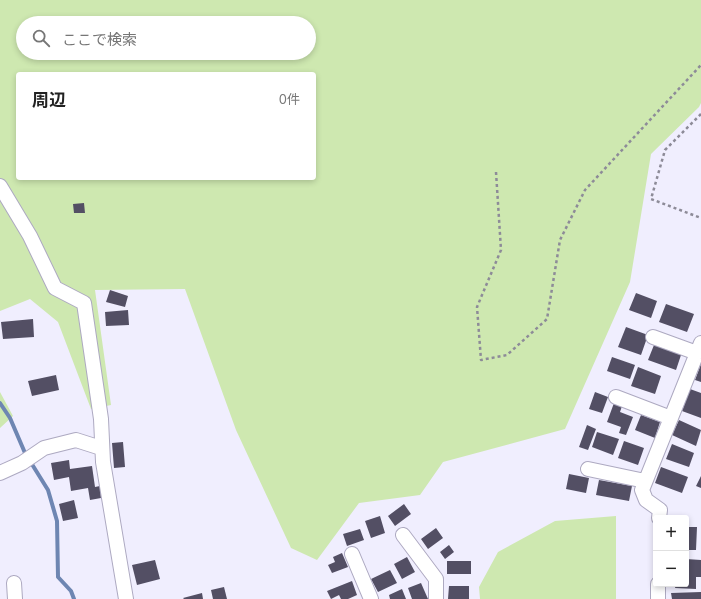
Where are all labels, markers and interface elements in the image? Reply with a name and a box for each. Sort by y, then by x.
search box [16,16,316,60]
icon: search [30,27,52,49]
text: ここで検索 [62,30,137,49]
text: 周辺 [32,90,66,110]
text: 0件 [279,91,300,107]
map controls [653,515,689,587]
button: + [653,515,689,551]
button: − [653,551,689,587]

